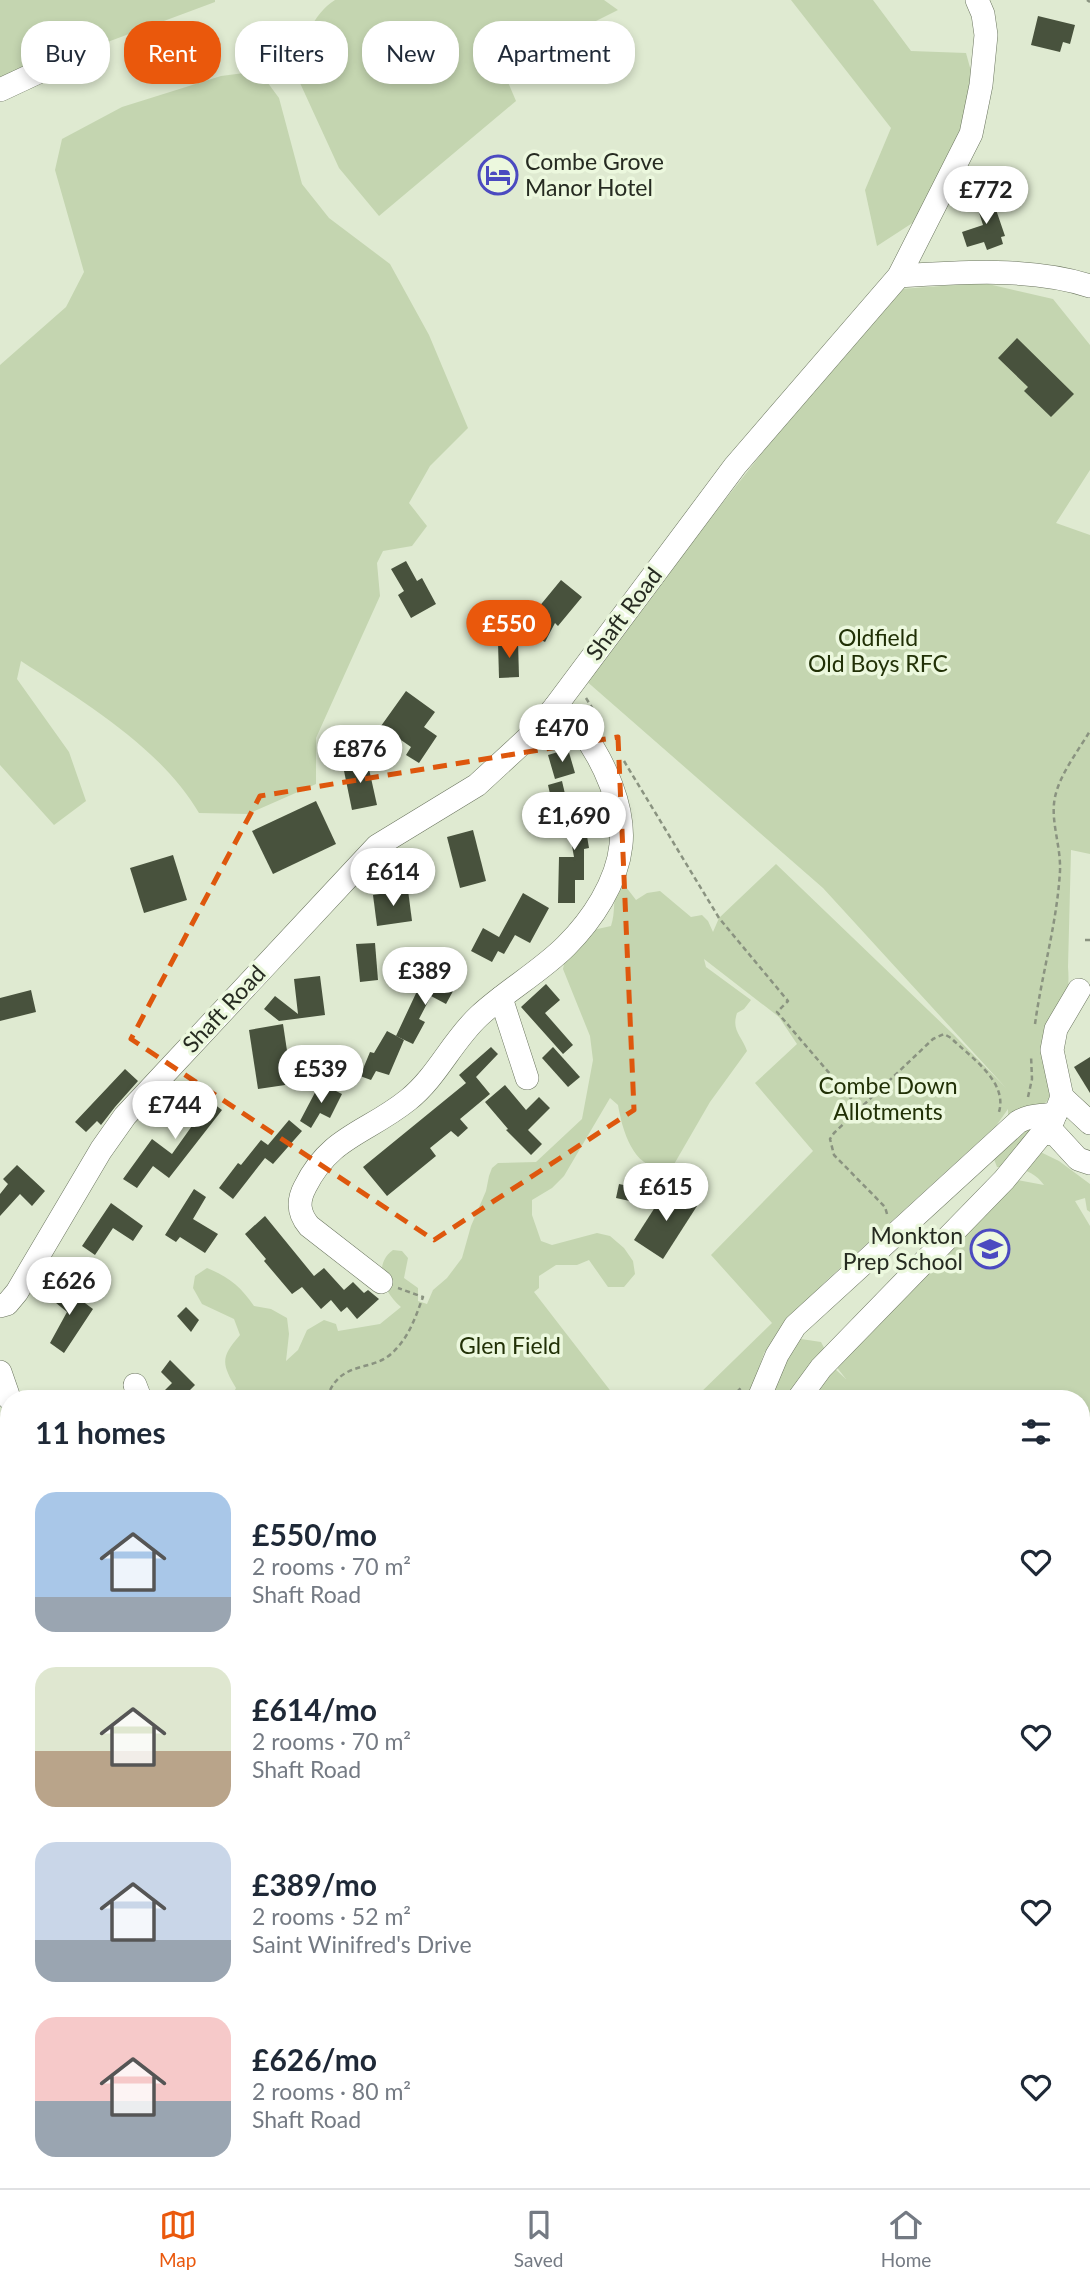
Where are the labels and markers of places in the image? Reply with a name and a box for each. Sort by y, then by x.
place label: Combe Grove Manor Hotel [525,147,664,201]
hotel icon: Combe Grove Manor Hotel [477,154,519,196]
pin: £772 [945,166,1027,226]
pin: £550 [468,600,550,660]
pin: £470 [521,704,603,764]
pin: £876 [319,726,401,785]
pin: £1,690 [517,792,631,852]
pin: £614 [352,848,434,908]
pin: £389 [384,948,466,1007]
pin: £539 [280,1046,362,1105]
pin: £744 [134,1082,216,1141]
pin: £615 [625,1164,707,1223]
place label: Monkton Prep School [843,1221,963,1275]
school or university icon: Monkton Prep School [969,1228,1011,1270]
pin: £626 [28,1258,110,1317]

